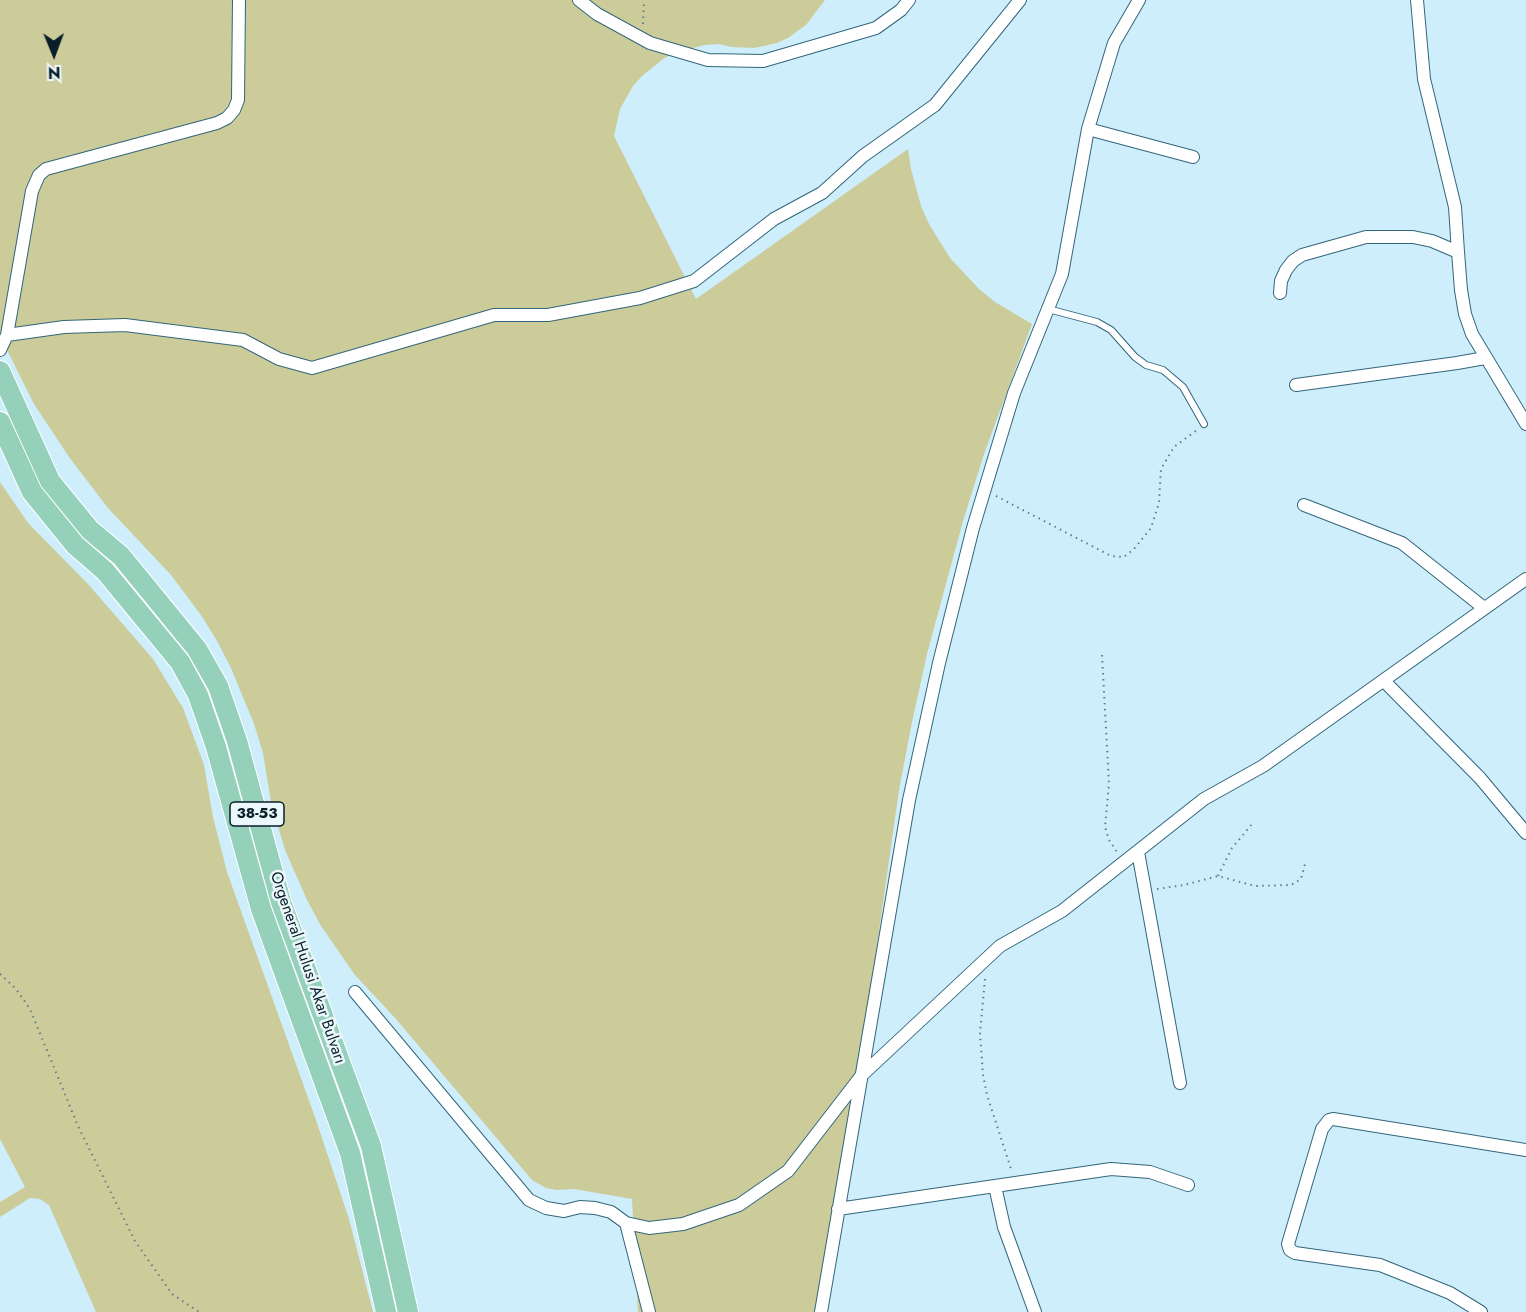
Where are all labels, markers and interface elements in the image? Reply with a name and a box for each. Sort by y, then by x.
north arrow [24,24,84,84]
text: N [48,61,61,84]
road number: 38-53 [230,802,284,826]
street label: Orgeneral Hulusi Akar Bulvarı [265,869,349,1067]

